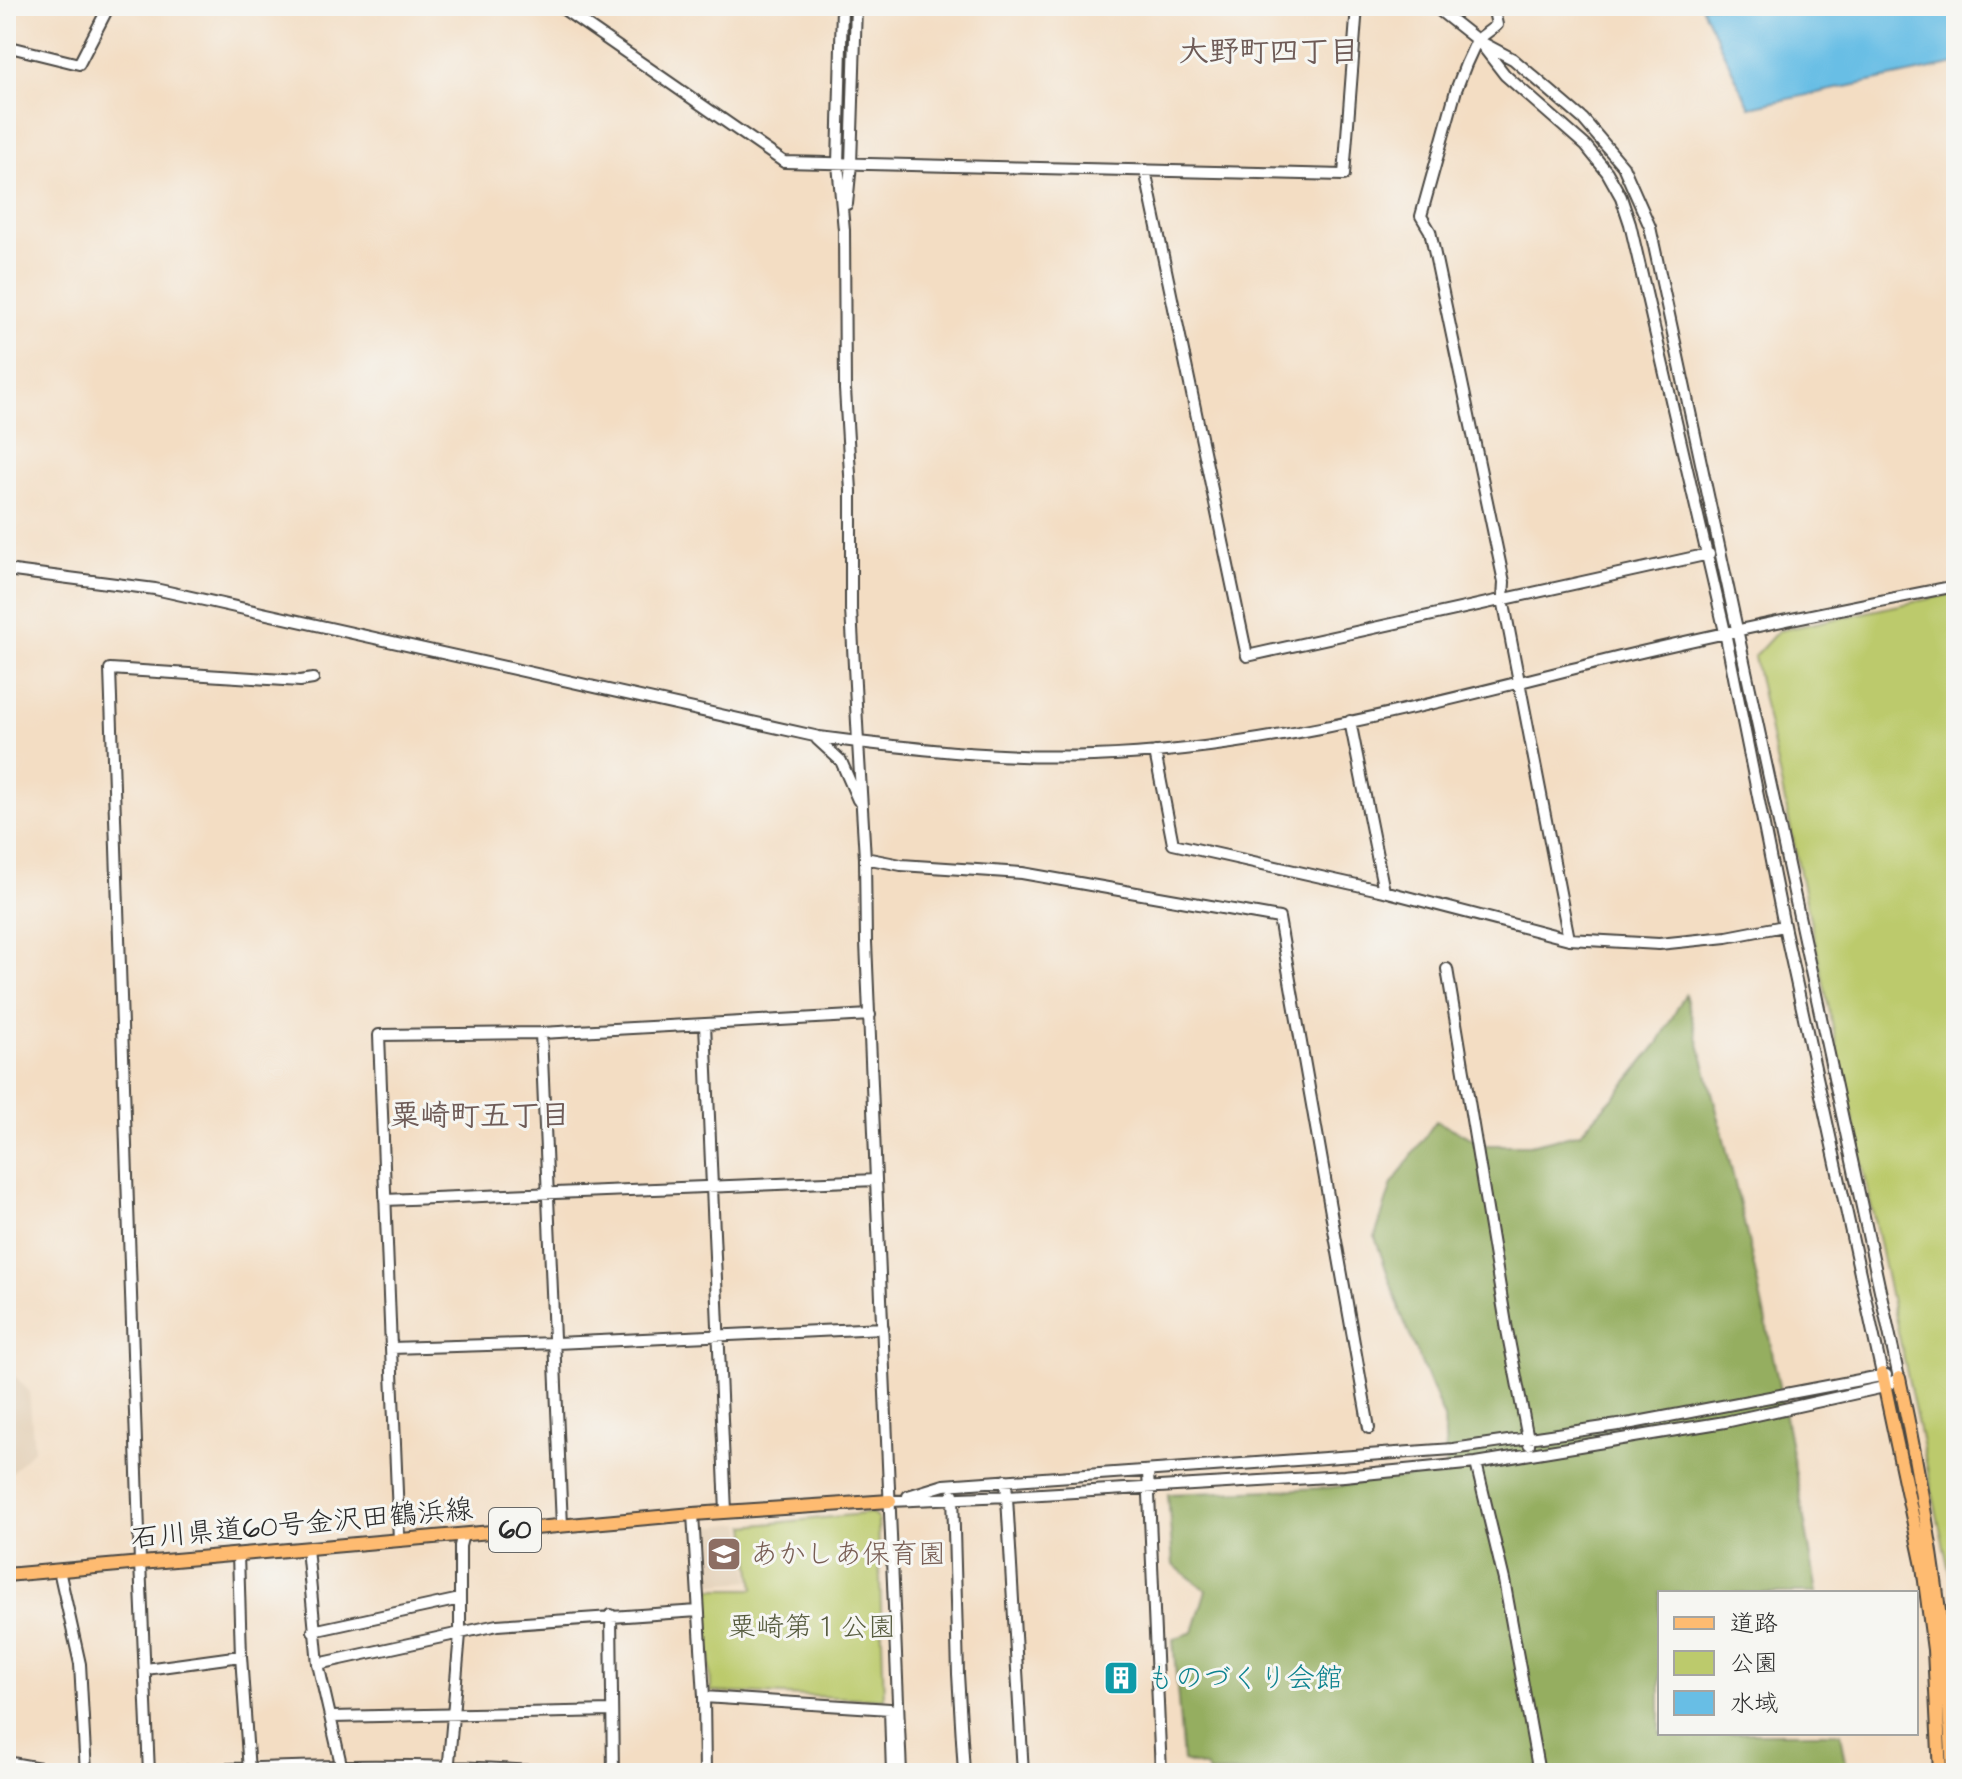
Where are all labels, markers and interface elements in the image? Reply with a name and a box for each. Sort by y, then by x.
district label: 大野町四丁目 [1179,31,1359,73]
district label: 粟崎町五丁目 [390,1095,570,1137]
street label: 石川県道60号金沢田鶴浜線 [129,1490,475,1558]
road number: 60 [489,1508,541,1552]
school or university icon: あかしあ保育園 [705,1535,743,1573]
place label: あかしあ保育園 [750,1535,946,1574]
legend [1658,1591,1918,1735]
text: 道路 [1730,1607,1778,1641]
park label: 粟崎第１公園 [728,1608,896,1647]
text: 公園 [1730,1647,1778,1681]
building icon: ものづくり会館 [1102,1659,1140,1697]
place label: ものづくり会館 [1147,1659,1343,1698]
text: 水域 [1730,1687,1778,1721]

